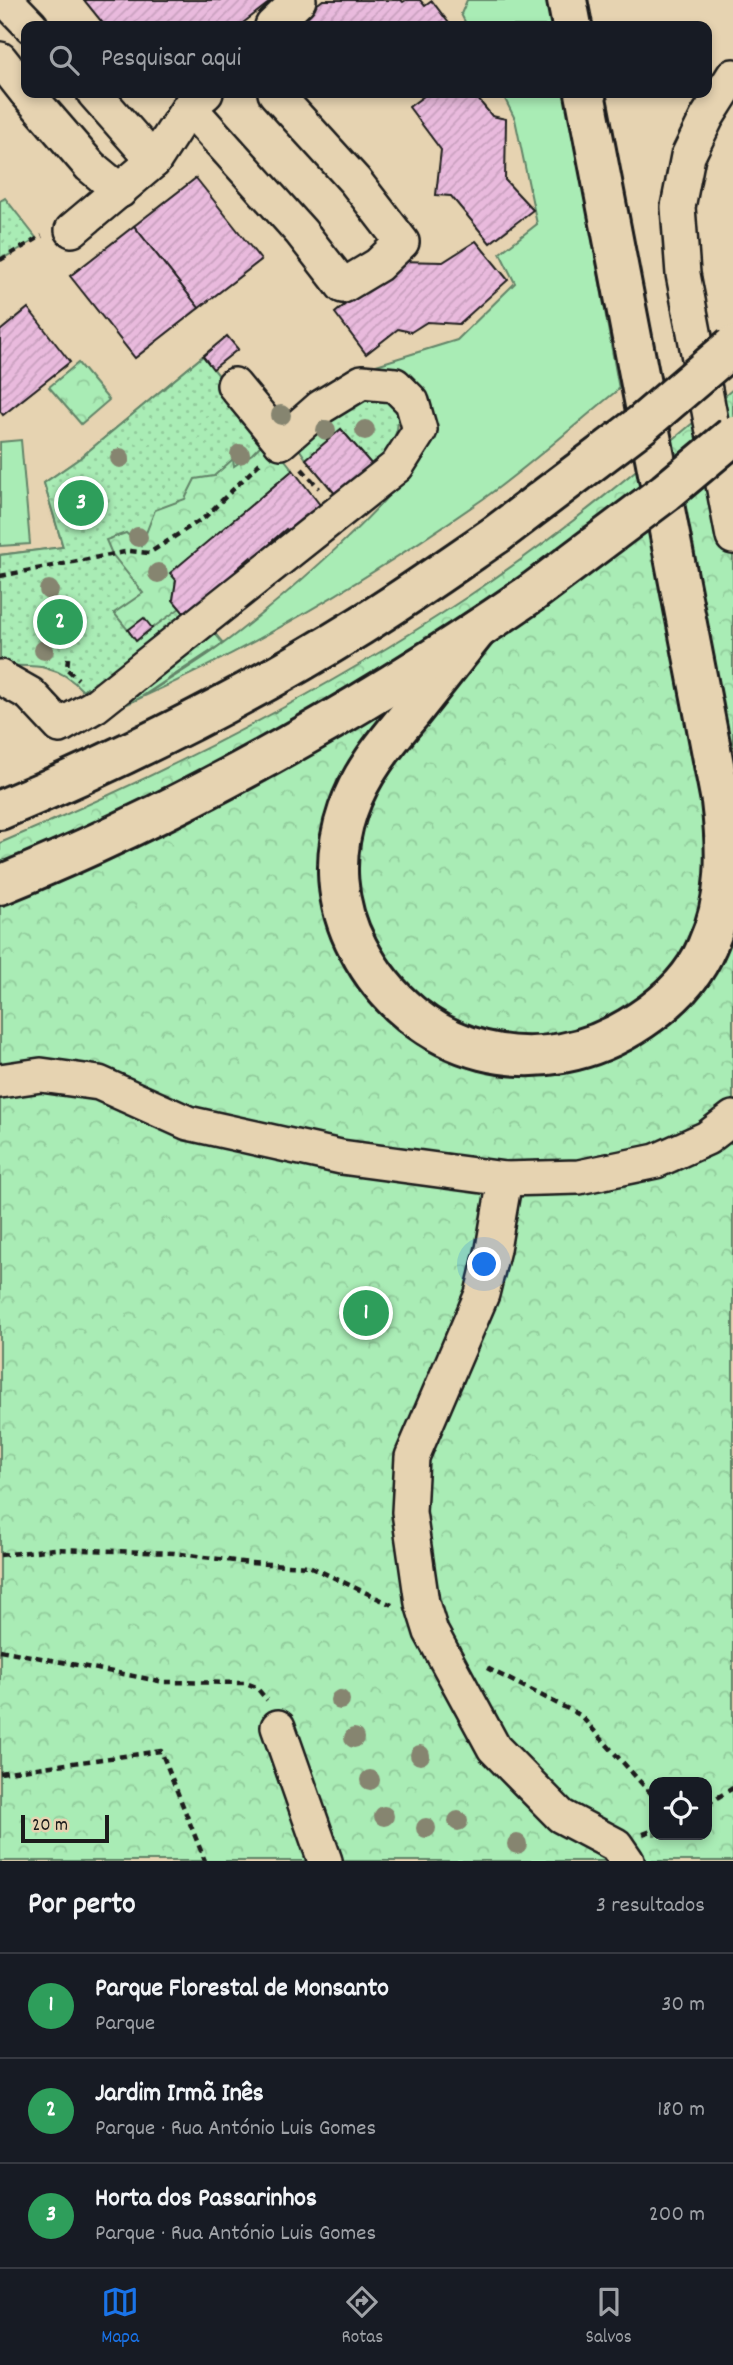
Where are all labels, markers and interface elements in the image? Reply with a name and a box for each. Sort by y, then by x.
search box [21,21,712,98]
icon: search [45,41,83,79]
text: Pesquisar aqui [101,41,241,78]
pin: 3 [58,477,104,529]
pin: 2 [37,596,83,648]
your location [467,1247,501,1281]
pin: 1 [343,1287,389,1339]
map controls [649,1777,712,1840]
button: locate [649,1777,712,1840]
scale bar [21,1812,108,1844]
text: 20 m [32,1813,68,1840]
text: Por perto [28,1885,136,1928]
text: 3 resultados [596,1890,705,1923]
text: Parque Florestal de Monsanto [95,1971,389,2008]
text: 1 [48,1989,54,2022]
text: 30 m [661,1989,705,2022]
text: Parque [95,2008,155,2041]
text: Jardim Irmã Inês [95,2076,264,2113]
text: 2 [46,2094,56,2127]
text: 180 m [657,2094,705,2127]
text: Parque · Rua António Luis Gomes [95,2113,376,2146]
text: Horta dos Passarinhos [95,2181,317,2218]
text: 3 [46,2199,56,2232]
text: 200 m [649,2199,705,2232]
text: Parque · Rua António Luis Gomes [95,2218,376,2251]
tab: Mapa [101,2283,139,2352]
tab: Rotas [342,2283,383,2352]
tab: Salvos [586,2283,632,2352]

